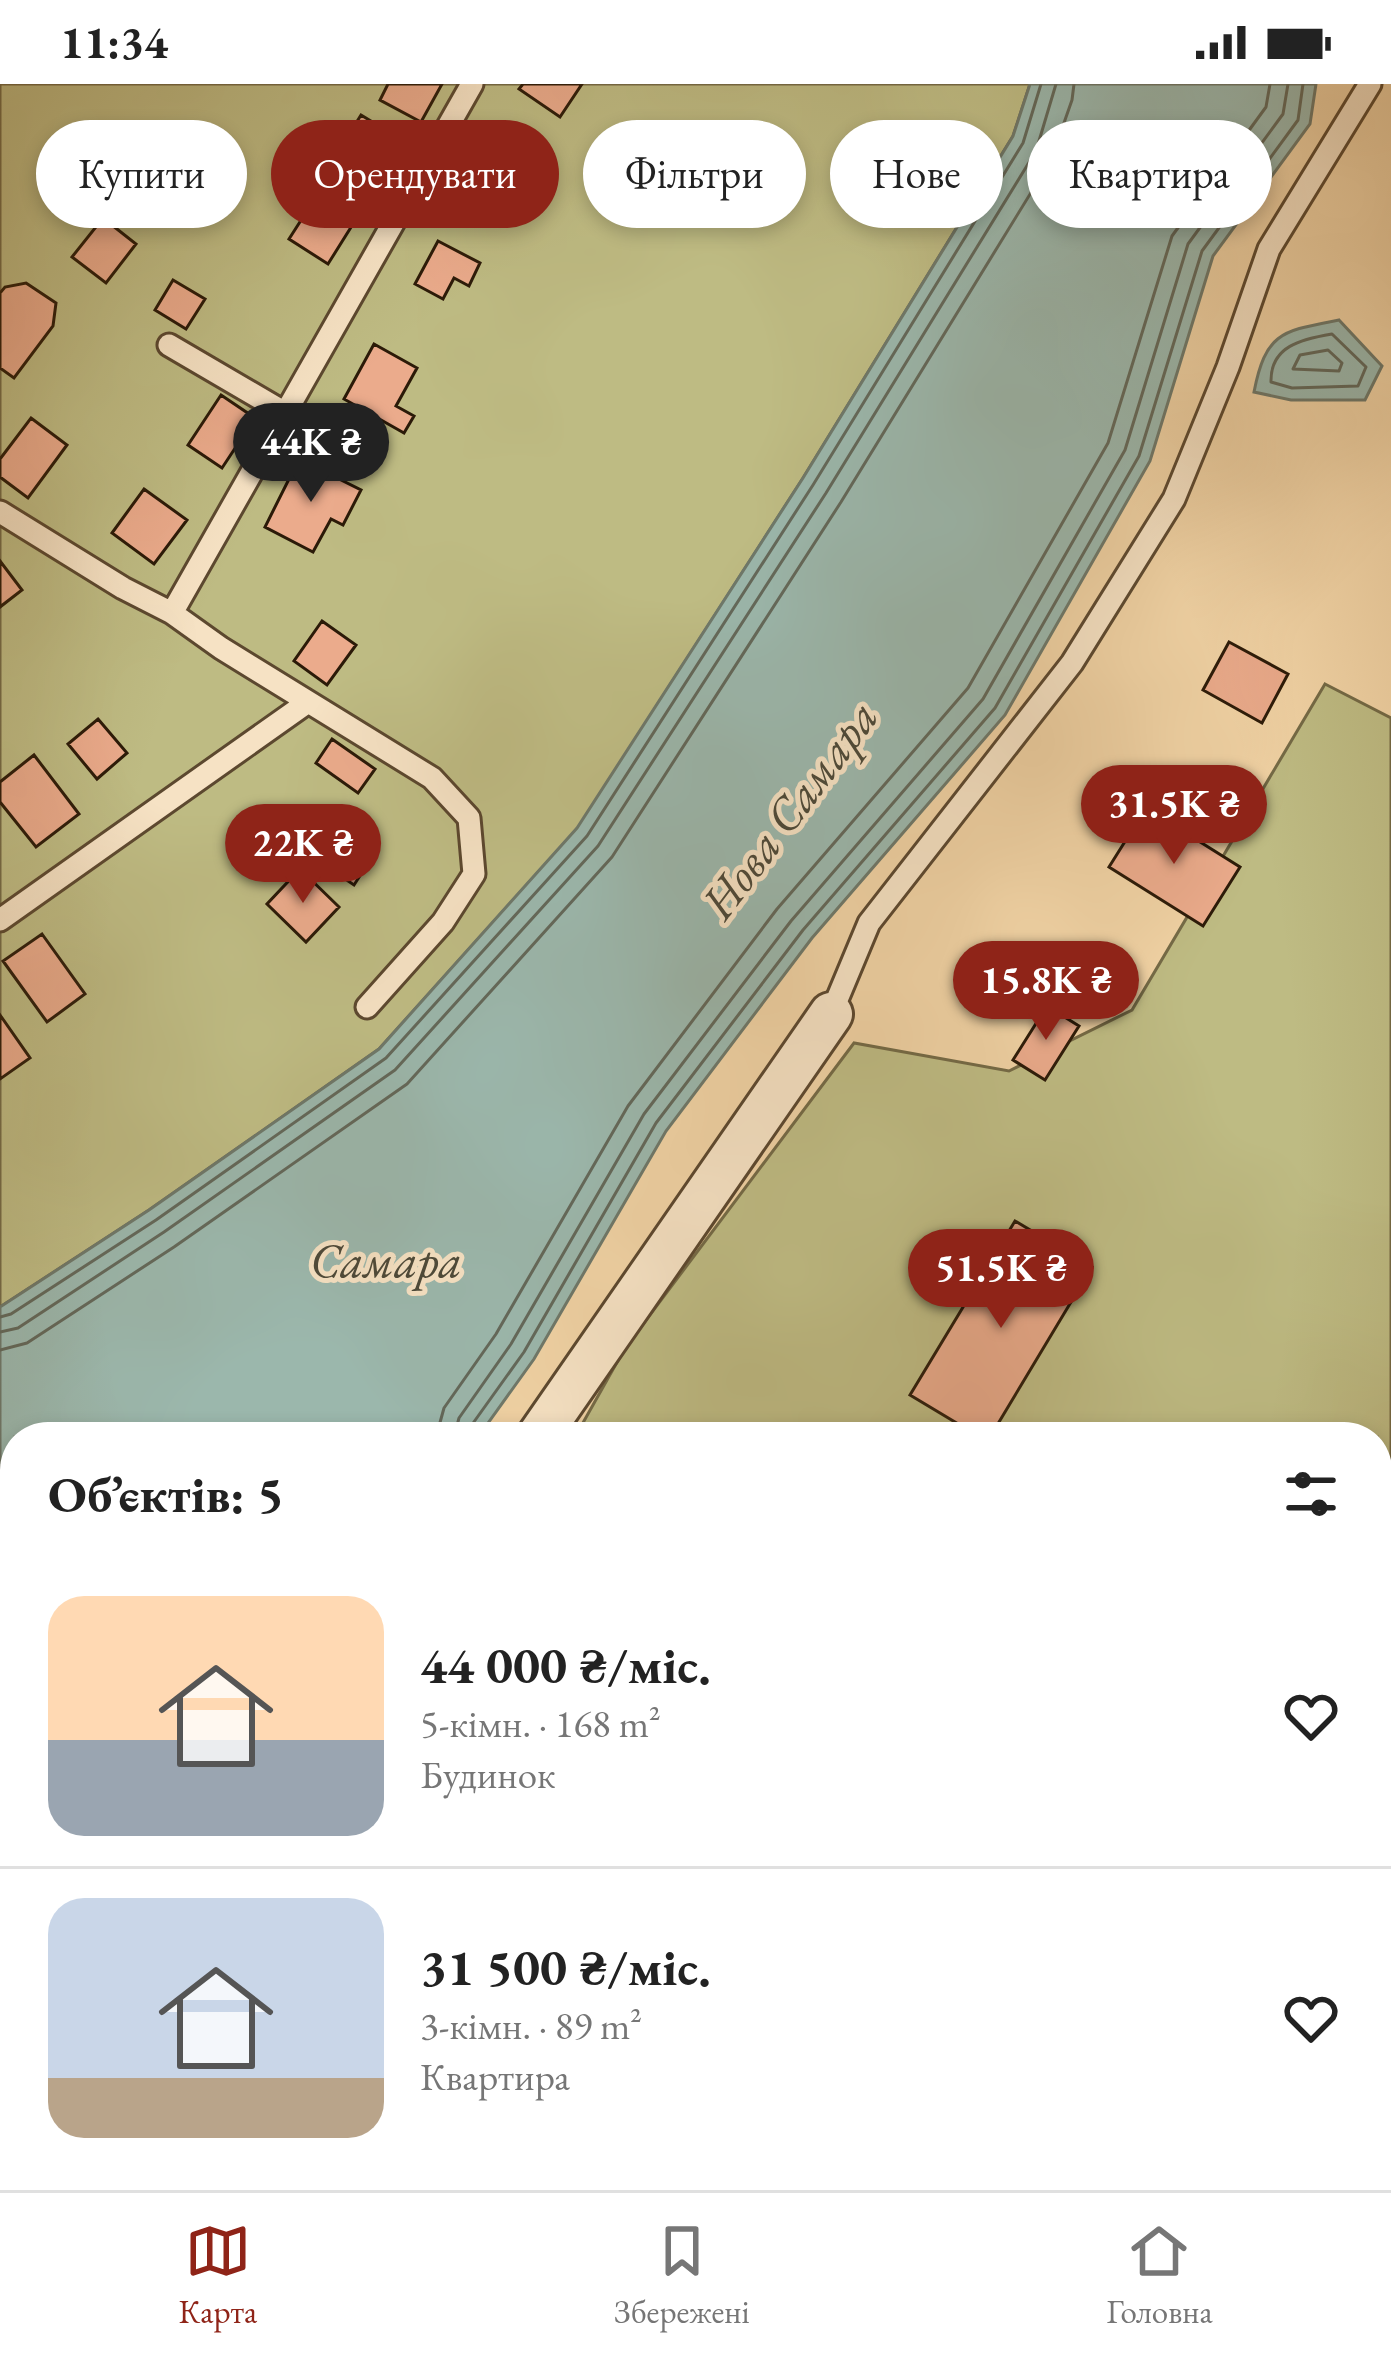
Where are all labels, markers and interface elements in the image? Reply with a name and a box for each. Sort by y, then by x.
text: 11:34 [60,13,168,71]
chip: Купити [36,120,247,228]
chip: Орендувати [271,120,559,228]
chip: Фільтри [583,120,806,228]
chip: Нове [830,120,1003,228]
chip: Квартира [1027,120,1272,228]
pin: 44K ₴ [227,403,395,505]
text: 44K ₴ [260,416,362,467]
water label: Нова Самара [686,687,891,931]
pin: 31.5K ₴ [1063,765,1285,867]
text: 31.5K ₴ [1108,778,1240,829]
pin: 22K ₴ [219,804,387,906]
text: 22K ₴ [252,817,354,868]
pin: 15.8K ₴ [935,941,1157,1043]
text: 15.8K ₴ [980,954,1112,1005]
water label: Самара [310,1229,462,1291]
pin: 51.5K ₴ [890,1229,1112,1331]
text: 51.5K ₴ [935,1242,1067,1293]
text: Об’єктів: 5 [48,1461,284,1527]
icon: filters [1278,1461,1344,1527]
text: 44 000 ₴/міс. [420,1632,711,1698]
icon: home [144,1644,288,1788]
icon: heart [1278,1683,1344,1749]
text: 5-кімн. · 168 m² [420,1698,661,1749]
text: Будинок [420,1749,556,1800]
text: 31 500 ₴/міс. [420,1934,711,2000]
icon: home [144,1946,288,2090]
icon: heart [1278,1985,1344,2051]
text: 3-кімн. · 89 m² [420,2000,642,2051]
text: Квартира [420,2051,570,2102]
tab: Карта [178,2218,257,2333]
tab: Збережені [614,2218,750,2333]
tab: Головна [1106,2218,1213,2333]

